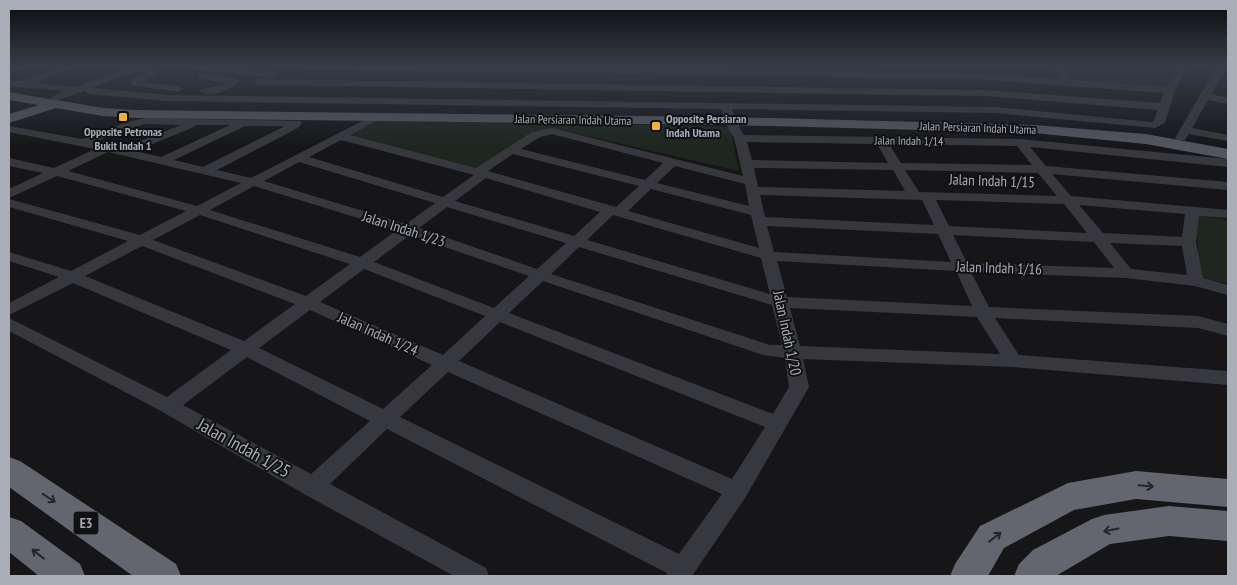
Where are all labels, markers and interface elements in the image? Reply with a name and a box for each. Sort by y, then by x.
marker: Opposite Petronas Bukit Indah 1 [117,111,129,123]
street label: Jalan Persiaran Indah Utama [514,111,632,128]
place label: Opposite Persiaran Indah Utama [666,111,746,140]
street label: Jalan Persiaran Indah Utama [918,118,1037,137]
marker: Opposite Persiaran Indah Utama [650,120,662,132]
place label: Opposite Petronas Bukit Indah 1 [84,124,162,153]
street label: Jalan Indah 1/14 [874,132,944,149]
street label: Jalan Indah 1/15 [948,169,1035,191]
street label: Jalan Indah 1/23 [359,206,448,251]
street label: Jalan Indah 1/16 [955,256,1043,279]
street label: Jalan Indah 1/20 [769,288,806,377]
street label: Jalan Indah 1/24 [334,307,422,360]
street label: Jalan Indah 1/25 [193,412,295,483]
one-way arrow [1138,481,1154,491]
one-way arrow [42,493,56,503]
road number: E3 [74,512,98,534]
one-way arrow [1103,526,1119,535]
one-way arrow [989,532,1002,543]
one-way arrow [32,548,45,559]

